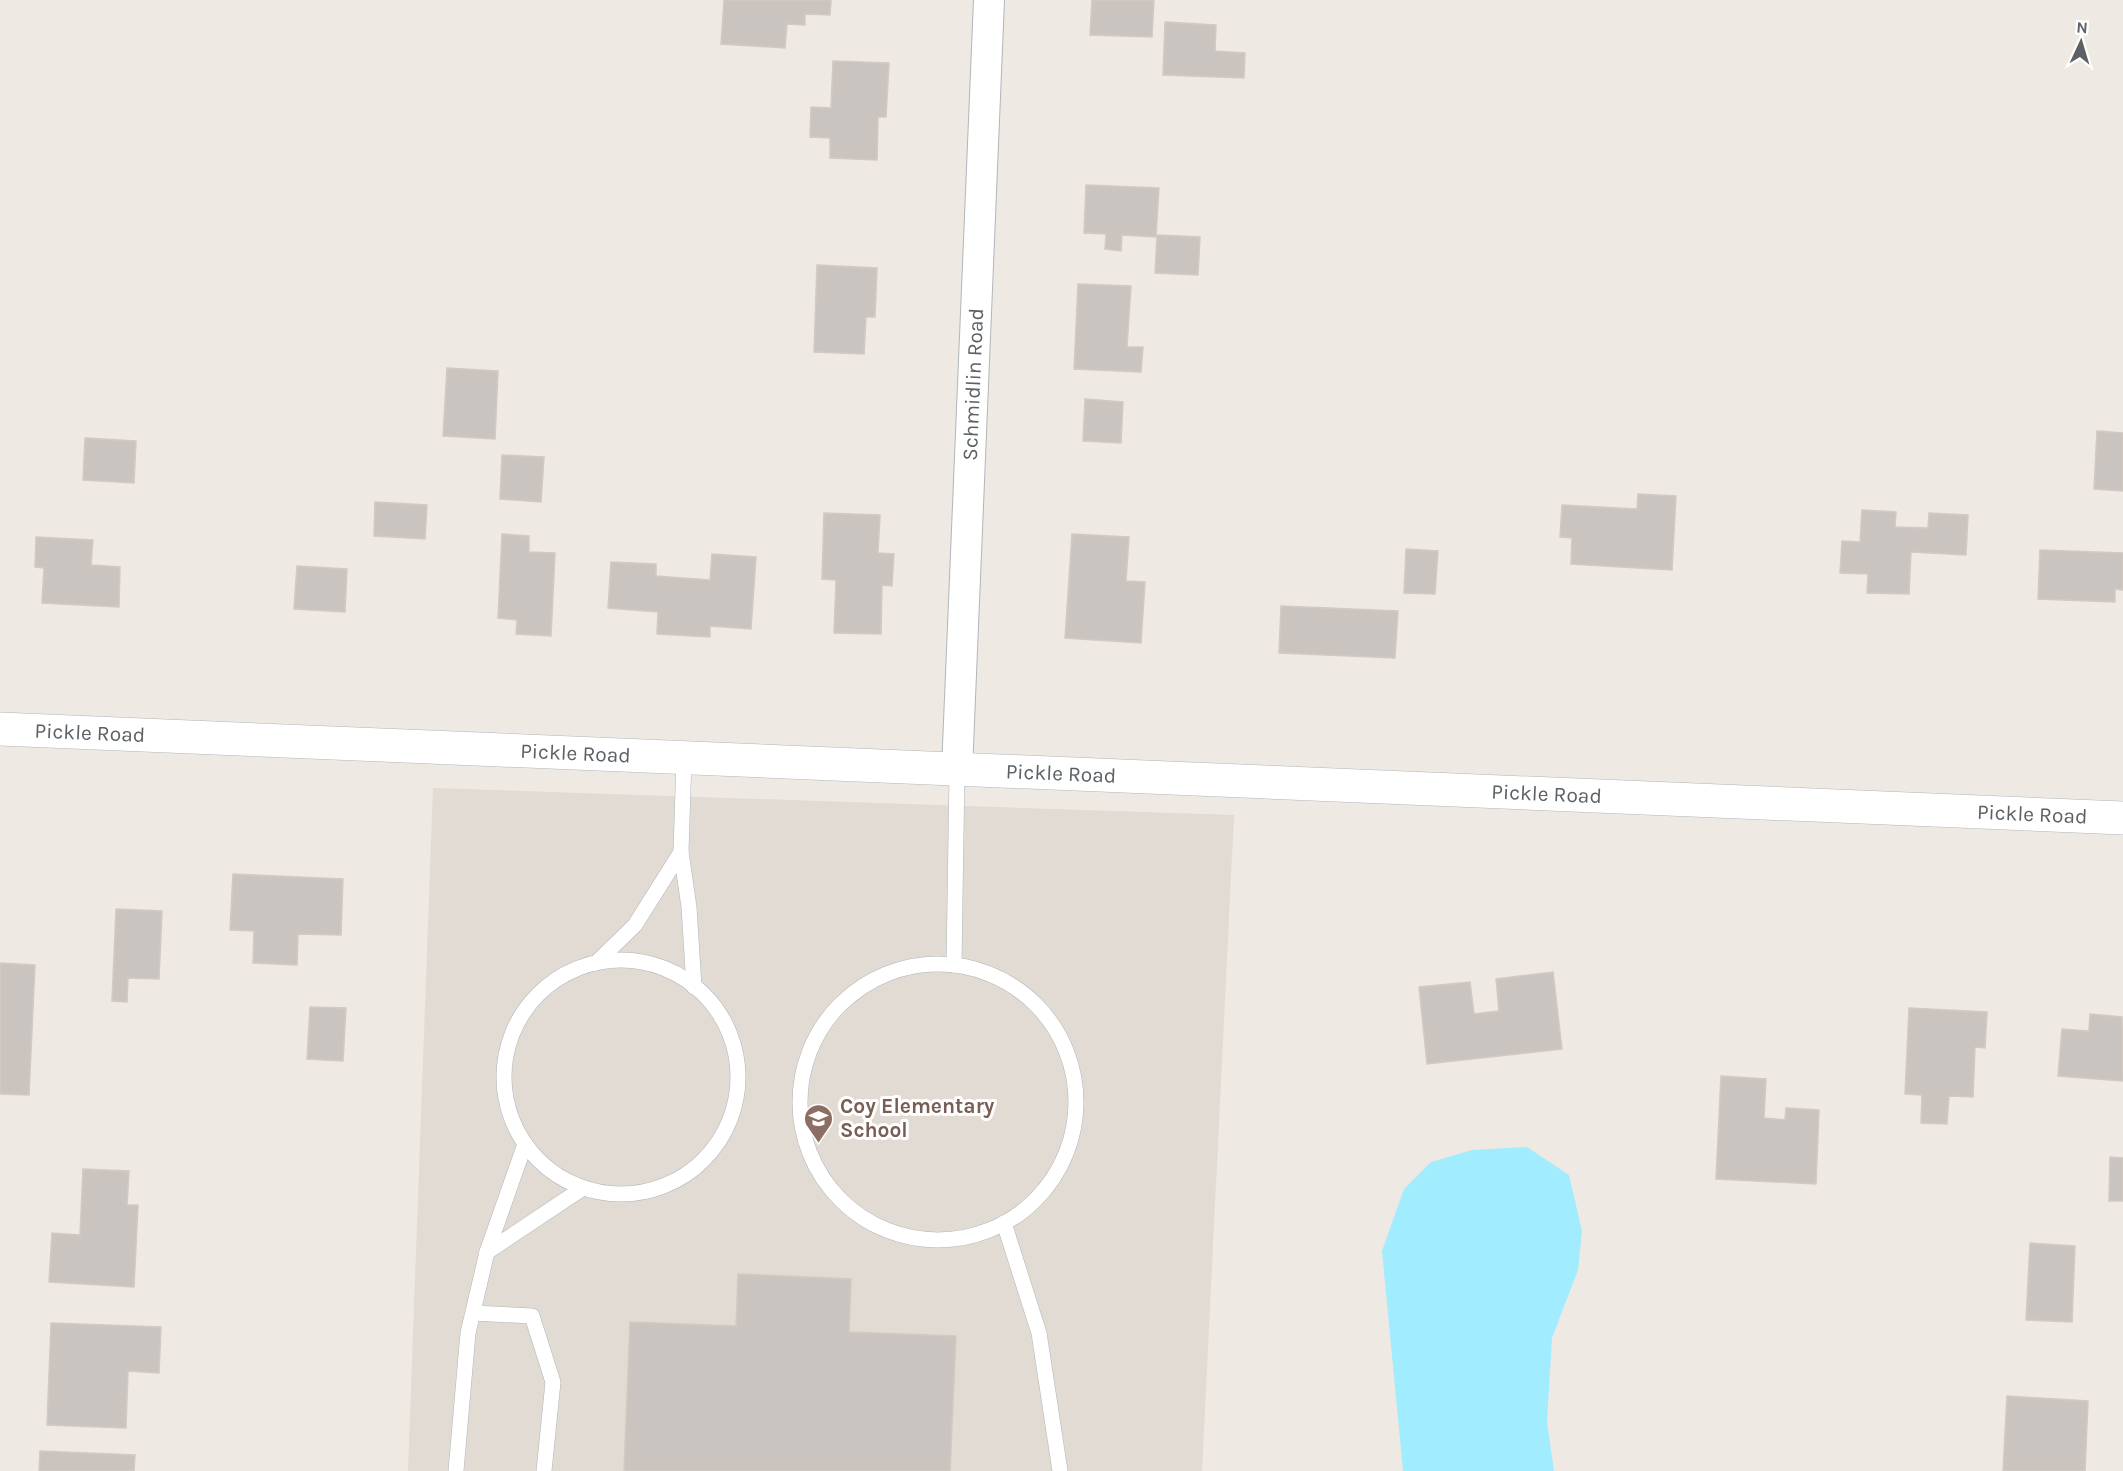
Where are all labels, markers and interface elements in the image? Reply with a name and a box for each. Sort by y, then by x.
north arrow [2051,12,2111,72]
text: N [2076,18,2088,37]
street label: Schmidlin Road [958,307,988,461]
street label: Pickle Road [34,718,146,747]
street label: Pickle Road [520,739,631,767]
street label: Pickle Road [1005,759,1117,788]
street label: Pickle Road [1491,780,1602,808]
street label: Pickle Road [1976,800,2088,829]
place label: Coy Elementary School [840,1094,995,1142]
school or university icon: Coy Elementary School [803,1102,835,1144]

